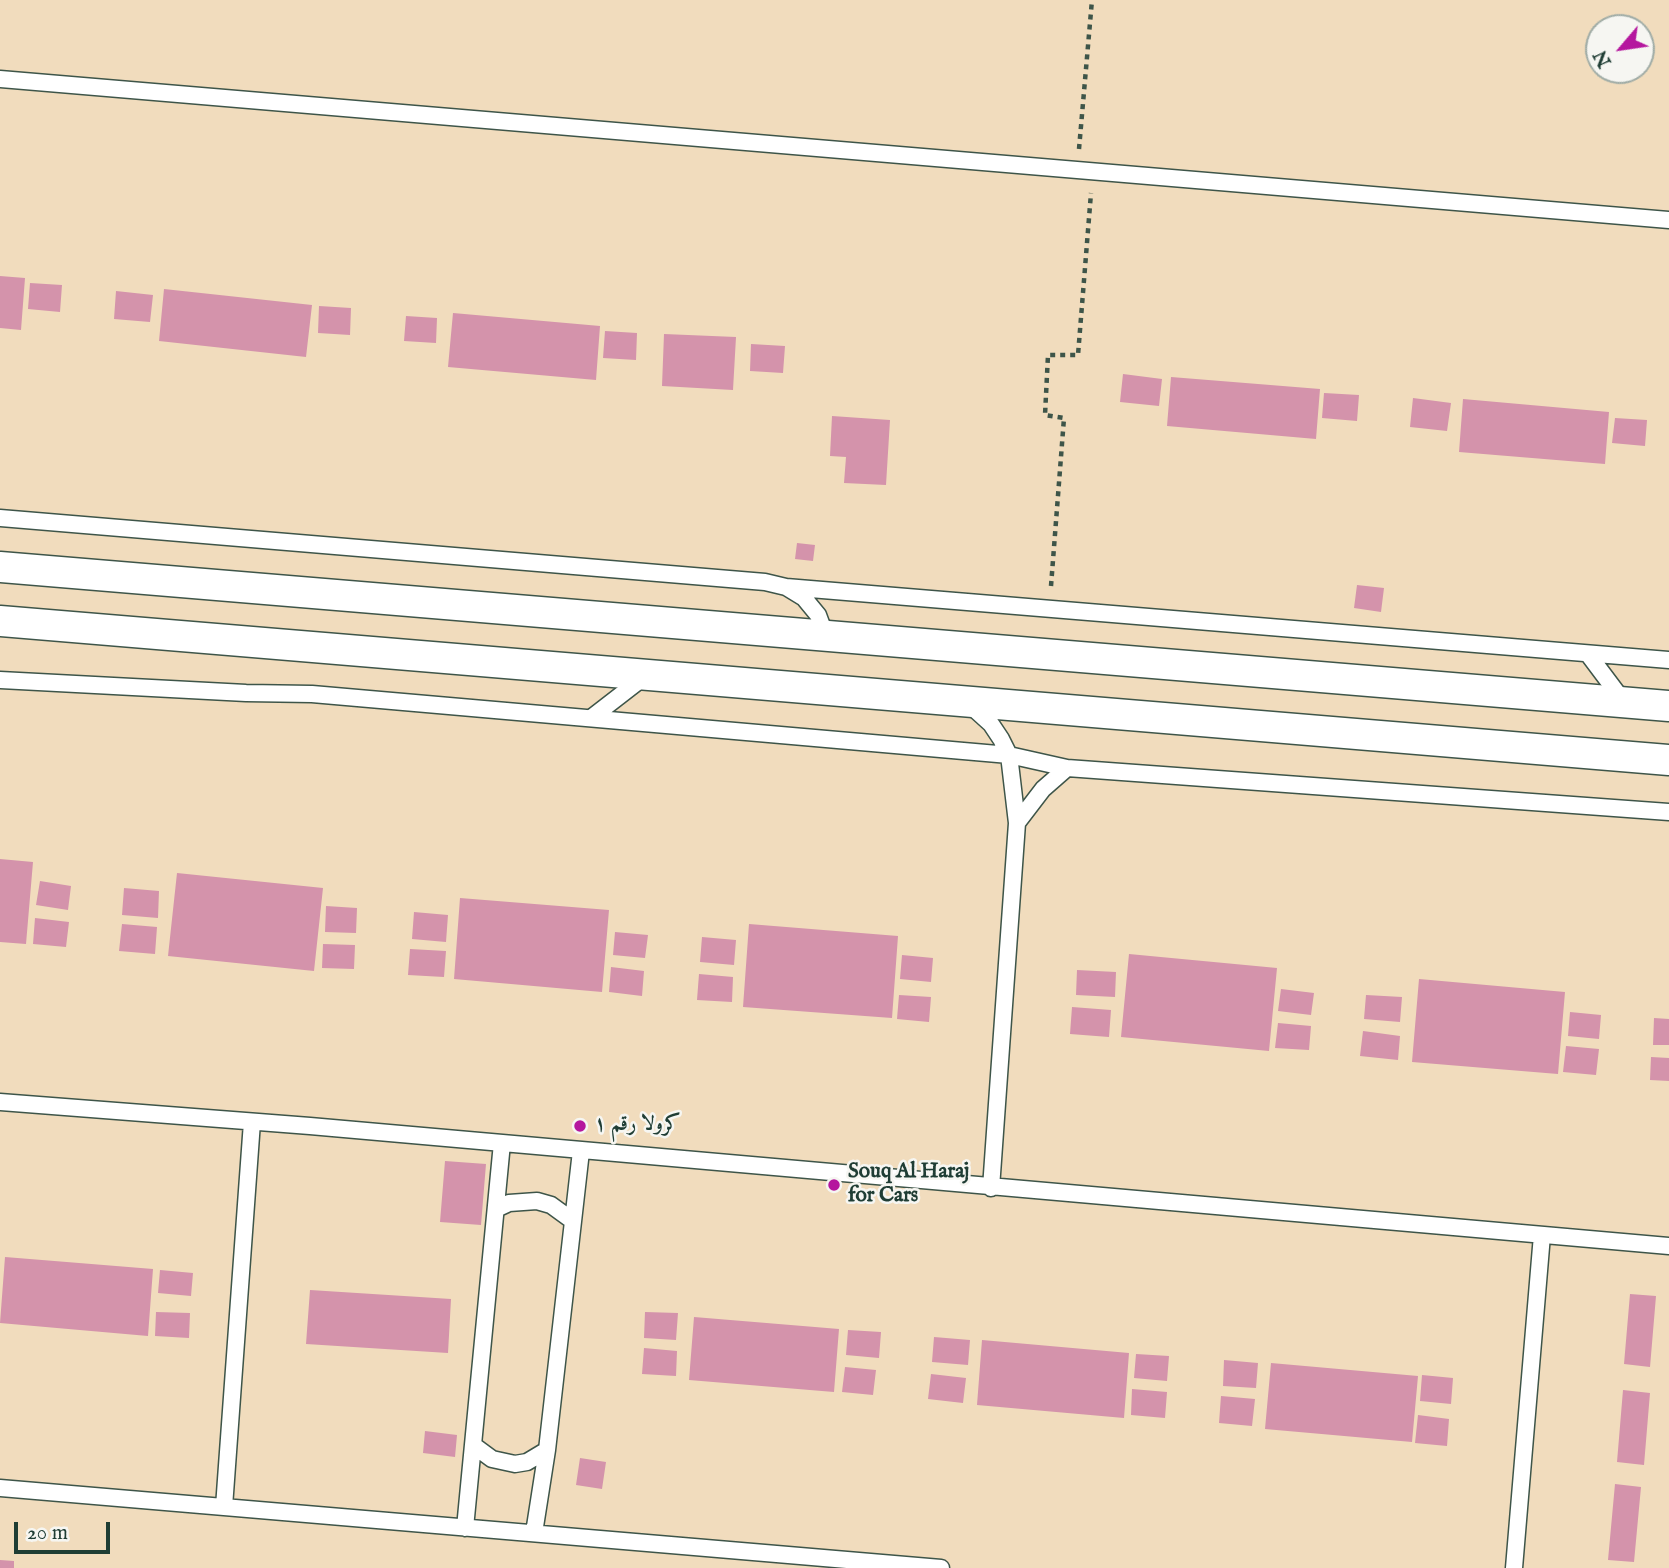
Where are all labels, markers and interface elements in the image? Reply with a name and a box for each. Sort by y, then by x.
north arrow [1585,14,1655,84]
text: N [1589,45,1618,71]
place label: كرولا رقم ١ [594,1113,681,1139]
marker: كرولا رقم ١ [572,1118,588,1134]
place label: Souq Al Haraj for Cars [848,1160,969,1210]
marker: Souq Al Haraj for Cars [826,1177,842,1193]
scale bar [18,1508,114,1552]
text: 20 m [27,1520,68,1547]

